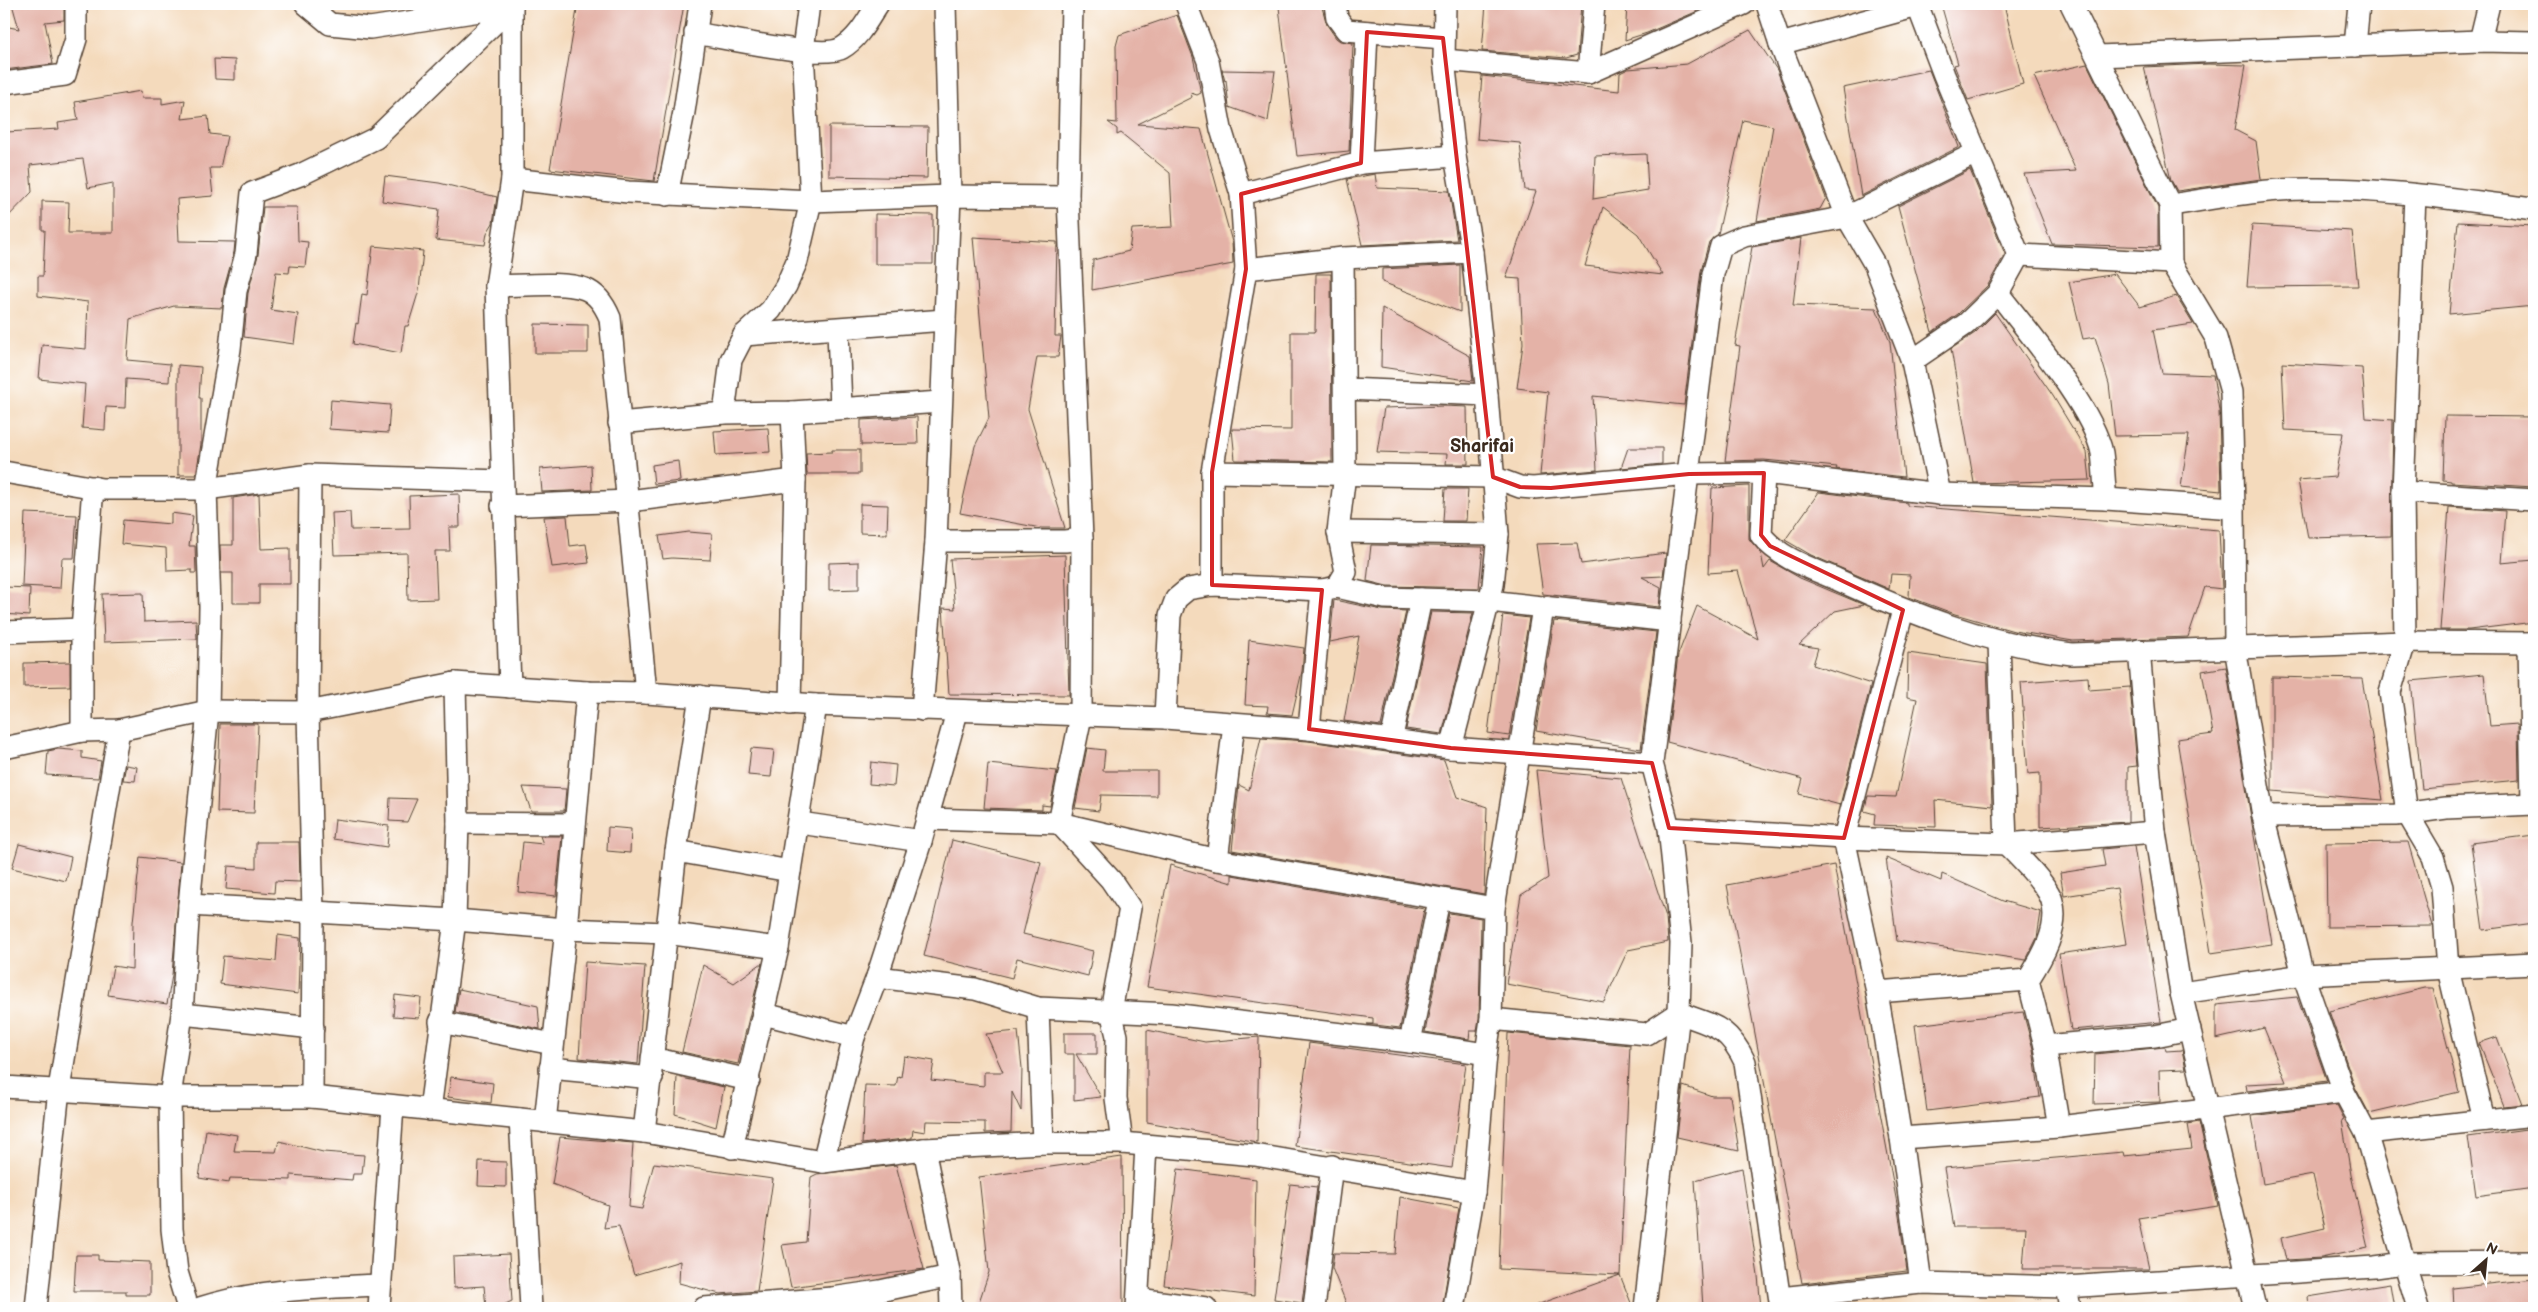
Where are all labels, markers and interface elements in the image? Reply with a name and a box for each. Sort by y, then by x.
district label: Sharifai [1450,436,1514,457]
north arrow [2460,1234,2510,1284]
text: N [2483,1239,2500,1259]

